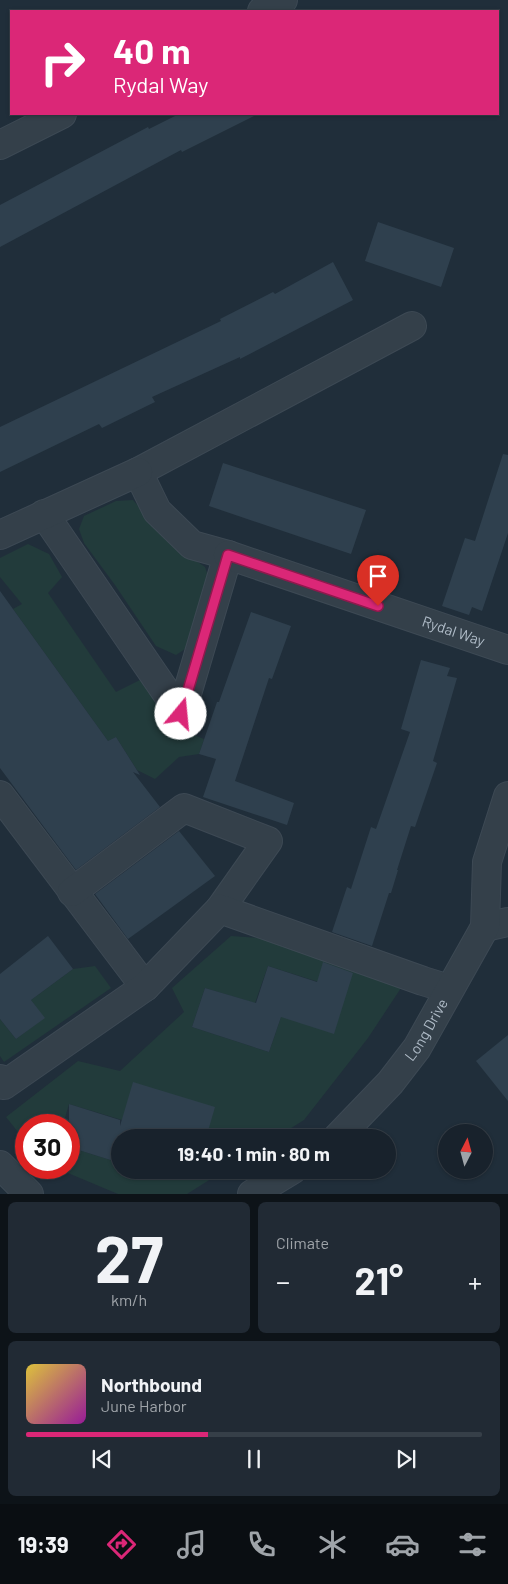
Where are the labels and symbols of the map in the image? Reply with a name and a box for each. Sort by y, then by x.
pin [357,555,399,606]
street label: Rydal Way [420,612,488,650]
position arrow [154,687,206,739]
street label: Long Drive [400,995,451,1064]
speed limit sign: 30 [15,1114,80,1179]
north arrow [438,1124,492,1179]

